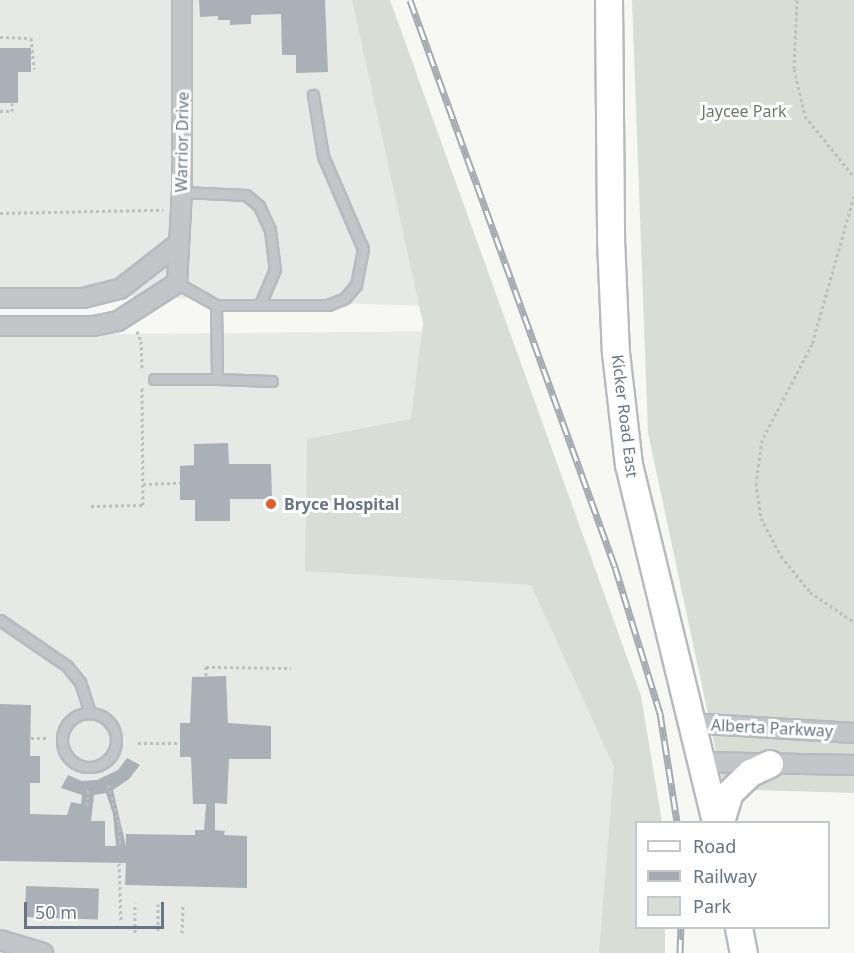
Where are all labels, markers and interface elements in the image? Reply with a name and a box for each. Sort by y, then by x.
street label: Warrior Drive [172,91,192,193]
park label: Jaycee Park [701,101,787,121]
street label: Kicker Road East [608,353,642,479]
place label: Bryce Hospital [284,494,399,514]
marker: Bryce Hospital [262,495,280,513]
street label: Alberta Parkway [710,715,834,741]
legend [635,821,830,929]
text: Road [693,834,736,858]
text: Railway [693,864,757,888]
scale bar [27,890,166,928]
text: Park [693,894,731,918]
text: 50 m [35,900,77,924]

